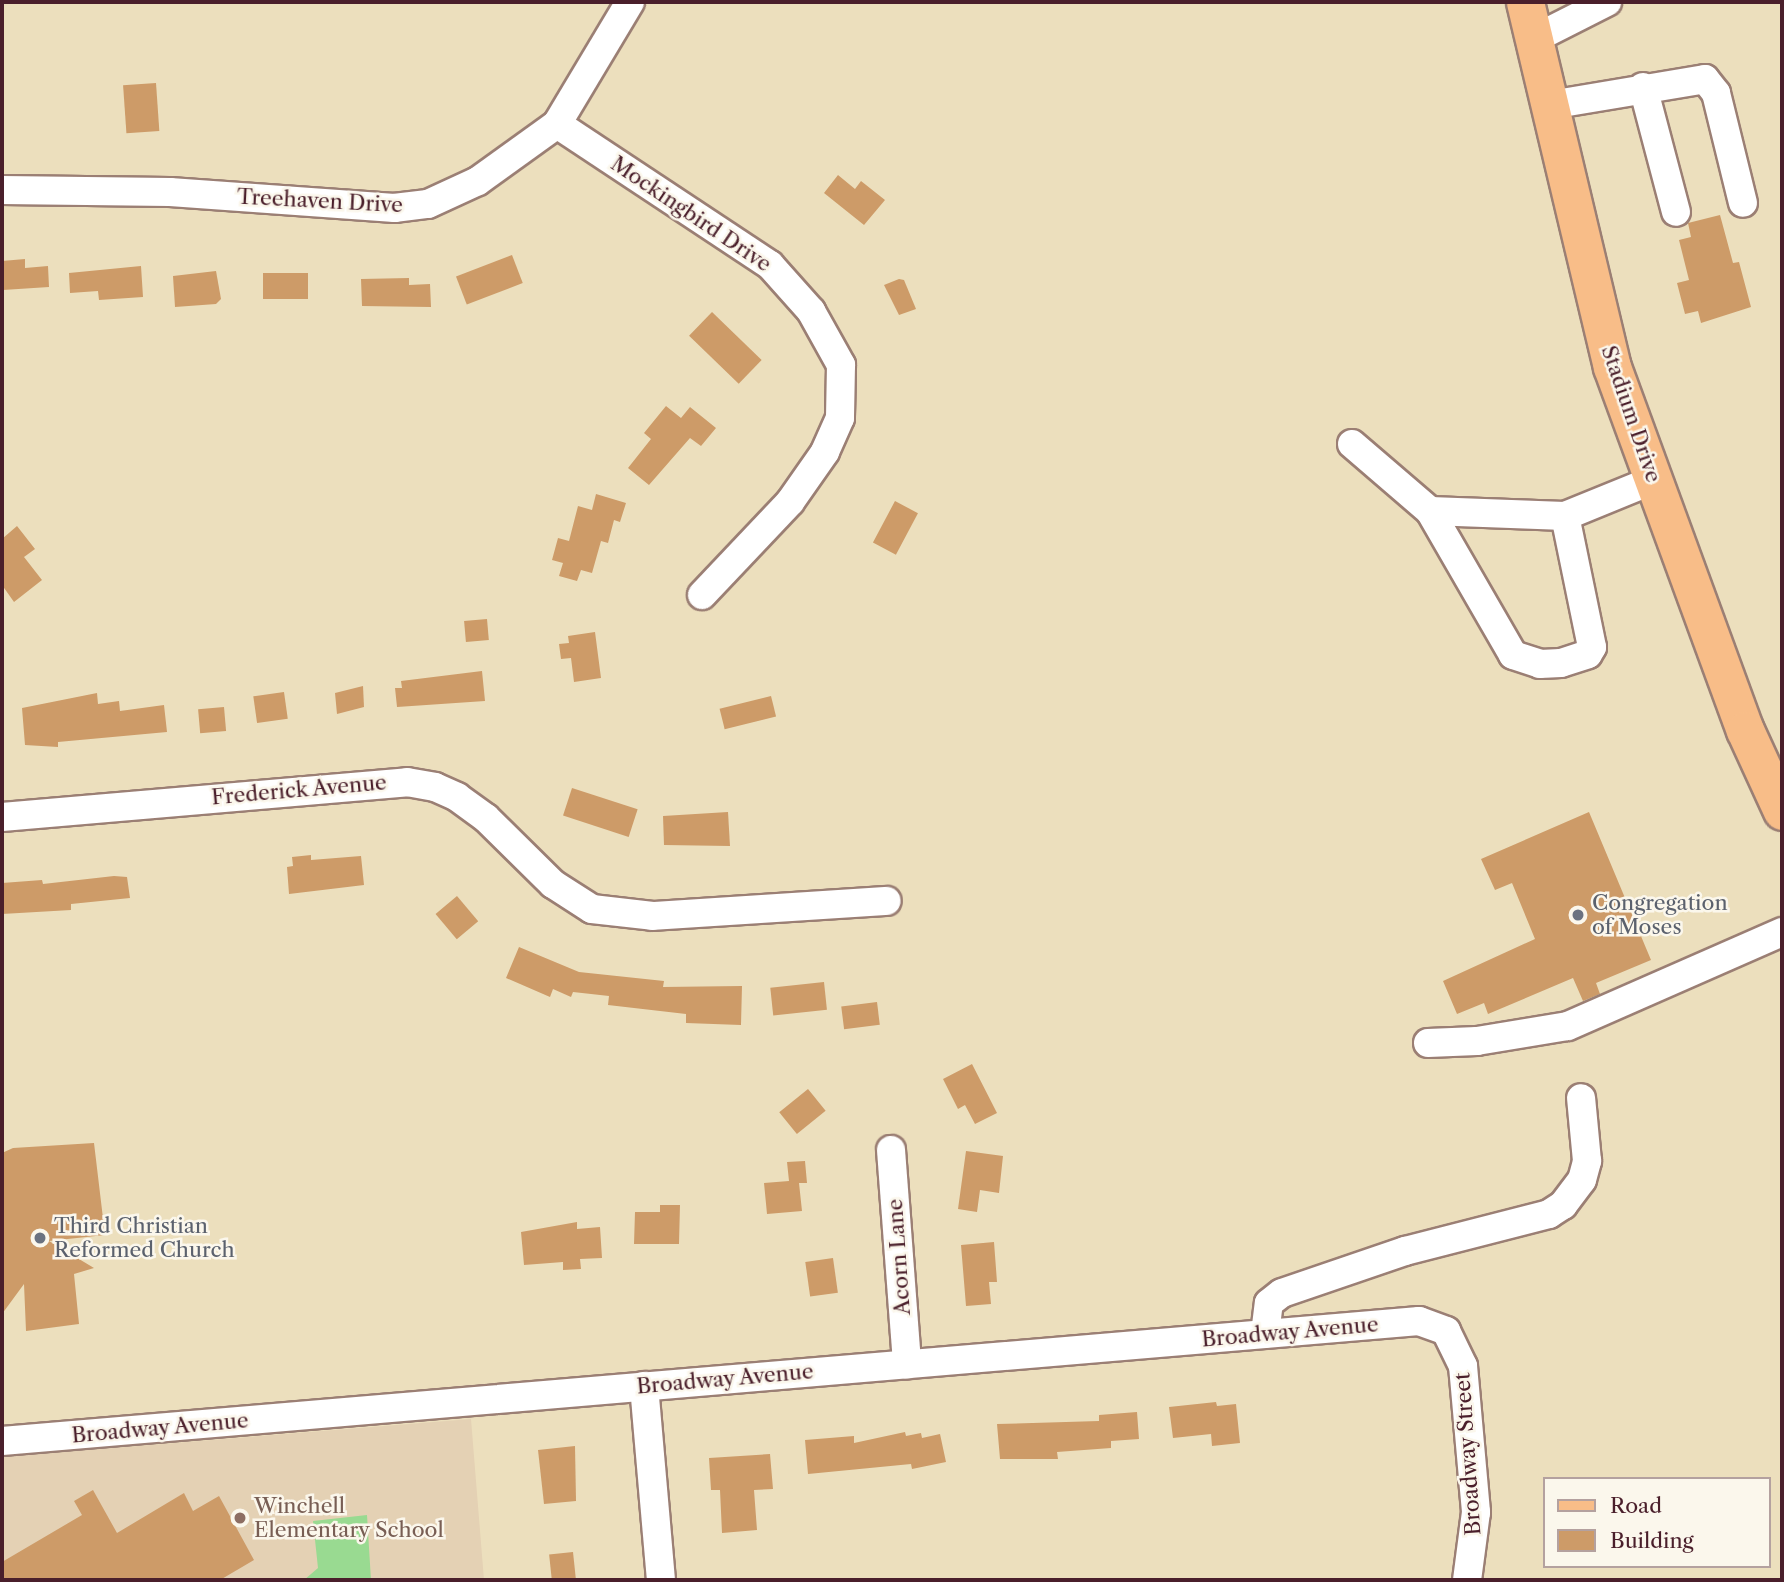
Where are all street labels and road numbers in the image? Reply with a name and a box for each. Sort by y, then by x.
street label: Mockingbird Drive [606,151,776,277]
street label: Treehaven Drive [236,184,404,218]
street label: Stadium Drive [1596,342,1666,486]
street label: Frederick Avenue [210,770,388,810]
street label: Acorn Lane [882,1198,916,1316]
street label: Broadway Avenue [1200,1312,1380,1352]
street label: Broadway Avenue [635,1359,815,1399]
street label: Broadway Street [1450,1371,1486,1537]
street label: Broadway Avenue [70,1408,250,1448]

